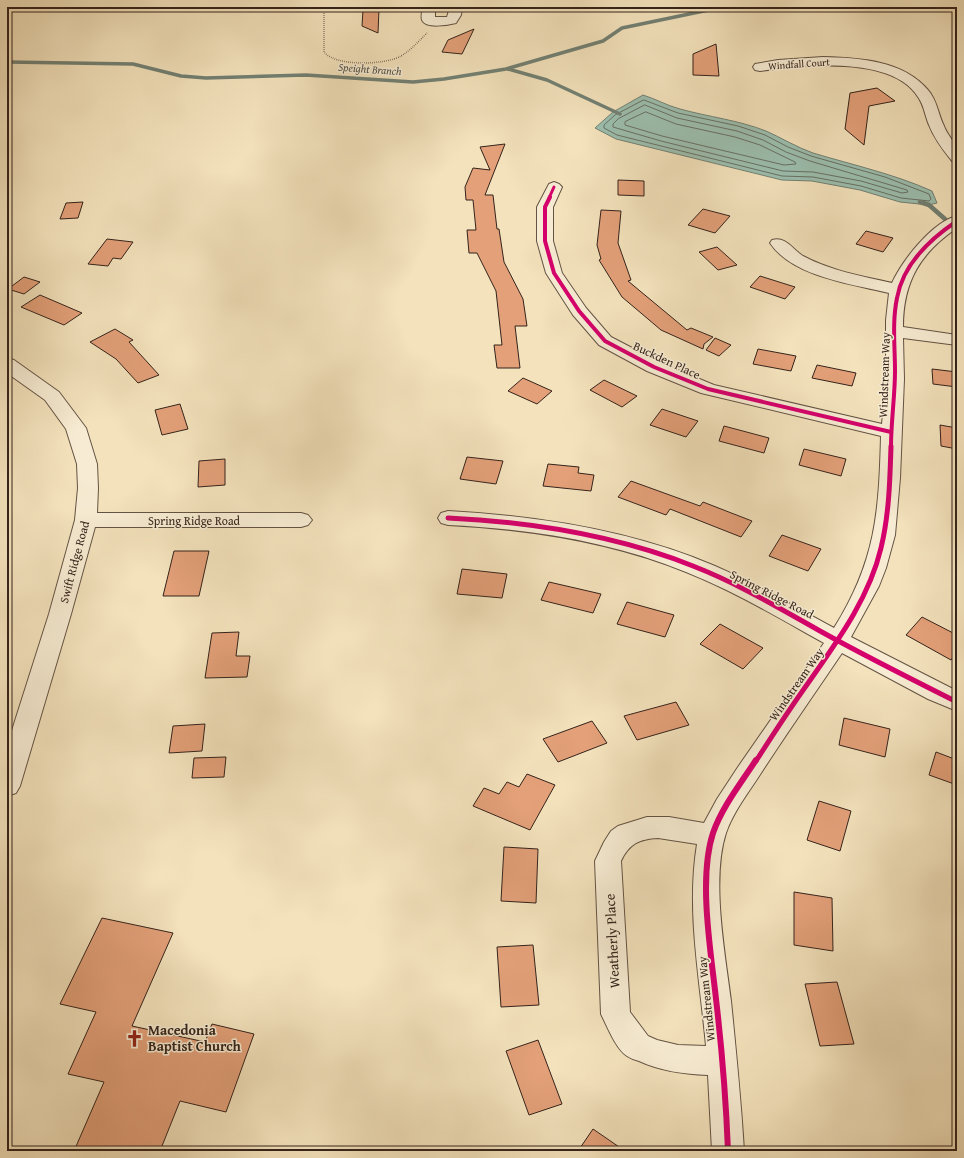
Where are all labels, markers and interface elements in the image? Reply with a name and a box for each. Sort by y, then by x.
street label: Windfall Court [768,54,831,74]
water label: Speight Branch [338,59,403,79]
street label: Windstream Way [874,332,894,418]
street label: Buckden Place [631,337,704,383]
street label: Spring Ridge Road [148,512,241,529]
street label: Swift Ridge Road [55,518,93,605]
street label: Spring Ridge Road [727,566,817,623]
street label: Windstream Way [764,644,828,724]
street label: Weatherly Place [600,893,624,989]
street label: Windstream Way [693,956,719,1042]
place label: Macedonia Baptist Church [148,1020,242,1056]
church icon: Macedonia Baptist Church [125,1028,145,1048]

